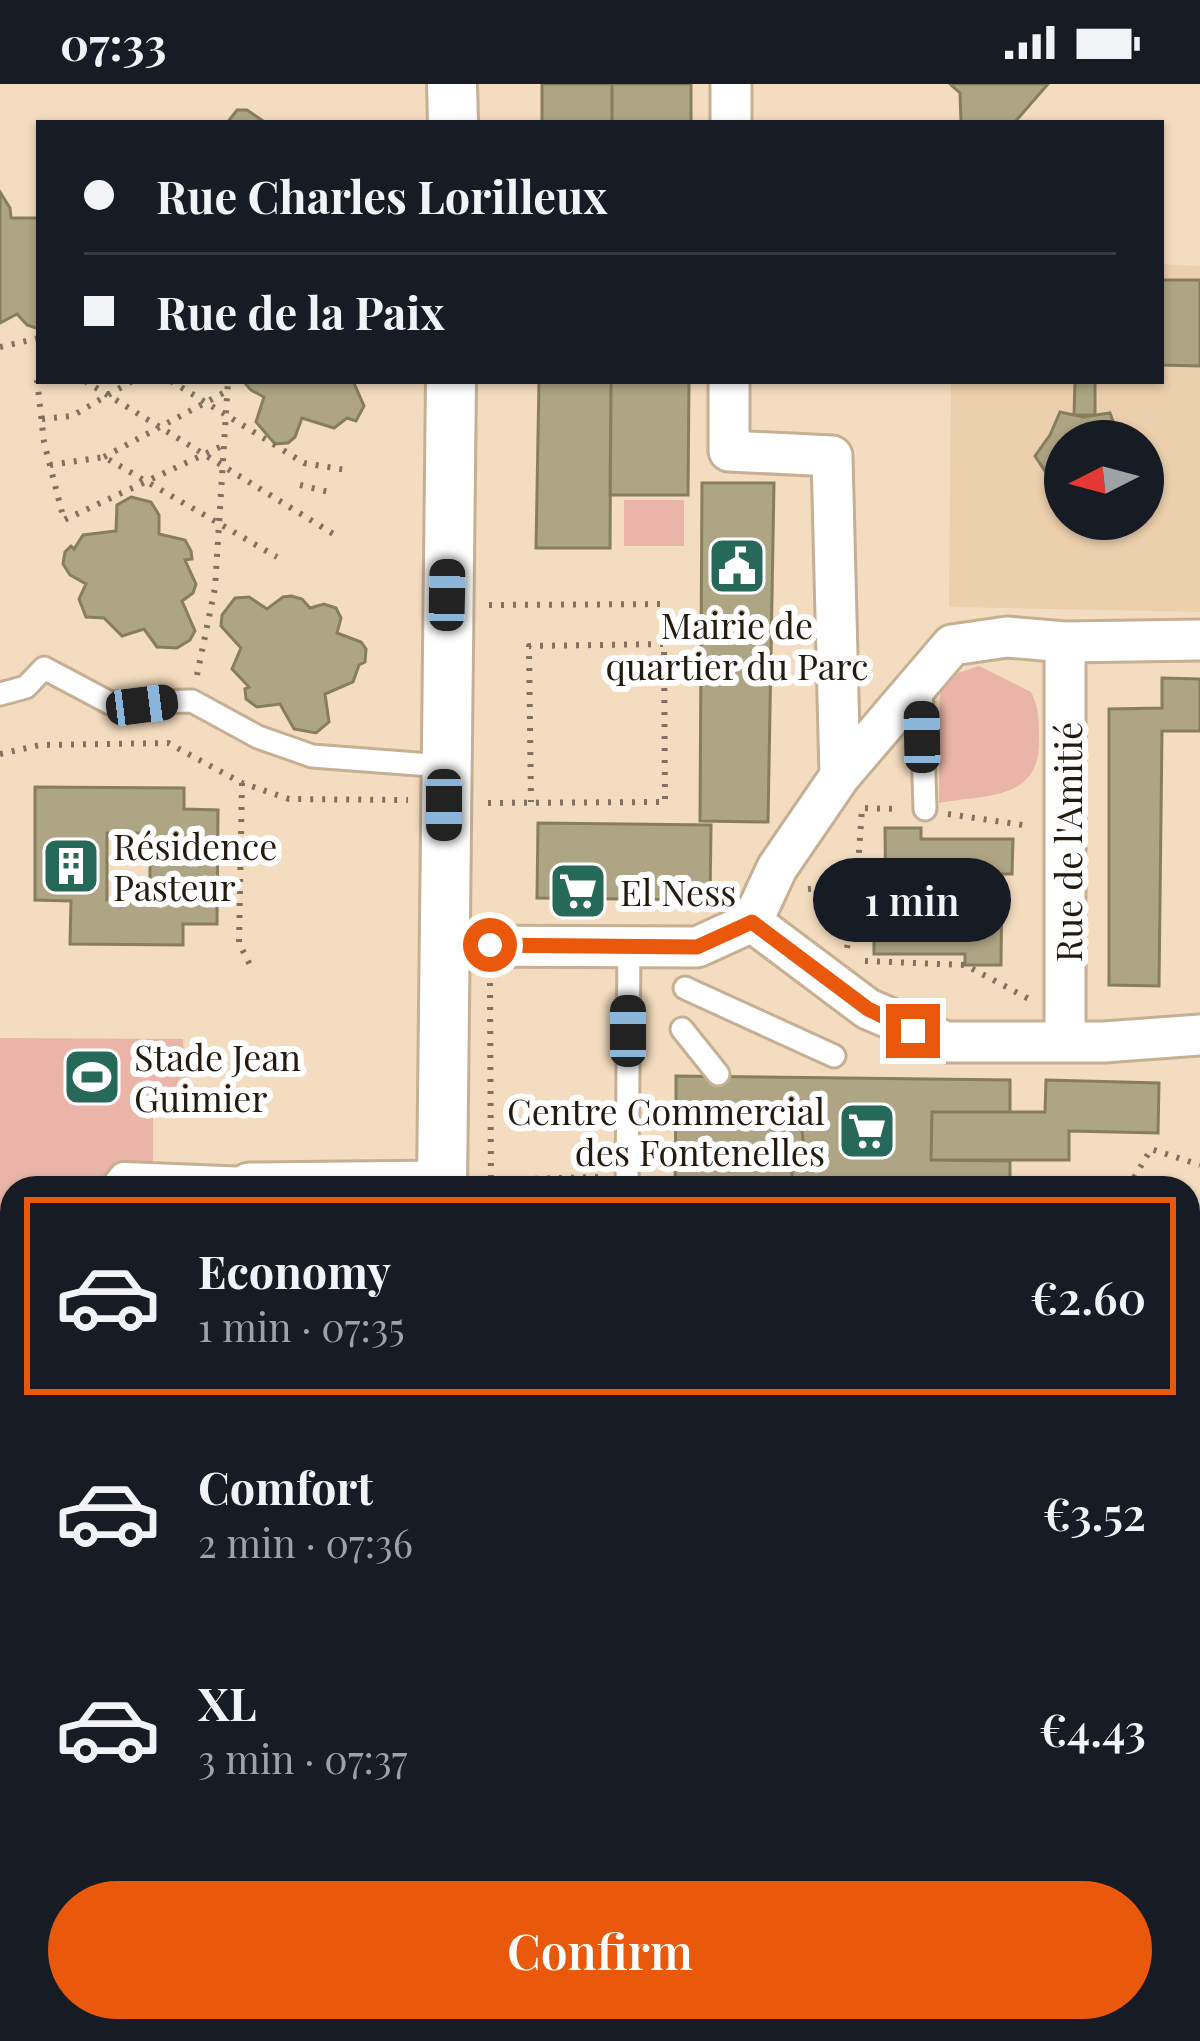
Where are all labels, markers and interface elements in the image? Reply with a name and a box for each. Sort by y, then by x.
text: 07:33 [60,12,166,72]
text: Rue Charles Lorilleux [156,165,607,225]
text: Rue de la Paix [156,281,445,341]
north arrow [1044,420,1164,540]
map controls [1044,420,1164,540]
public building icon: Mairie de quartier du Parc [706,535,768,597]
car [428,559,466,631]
place label: Mairie de quartier du Parc [605,600,869,689]
car [104,683,180,727]
car [903,701,941,773]
street label: Rue de l'Amitié [1043,722,1091,962]
car [426,769,462,841]
place label: Résidence Pasteur [113,821,278,910]
building icon: Résidence Pasteur [40,835,102,897]
callout: 1 min [814,857,1012,941]
supermarket icon: El Ness [547,860,609,922]
place label: El Ness [620,867,736,915]
text: 1 min [865,874,959,926]
route start [463,918,517,972]
car [610,995,646,1067]
route end [886,1004,940,1058]
place label: Stade Jean Guimier [134,1032,301,1121]
sports icon: Stade Jean Guimier [61,1046,123,1108]
place label: Centre Commercial des Fontenelles [507,1086,825,1175]
supermarket icon: Centre Commercial des Fontenelles [836,1100,898,1162]
text: Economy [198,1240,391,1300]
icon: car [54,1242,162,1350]
text: €2.60 [1030,1266,1146,1326]
text: 1 min · 07:35 [198,1300,405,1352]
text: Comfort [198,1456,373,1516]
icon: car [54,1458,162,1566]
text: €3.52 [1043,1482,1146,1542]
text: 2 min · 07:36 [198,1516,413,1568]
text: XL [198,1672,257,1732]
icon: car [54,1674,162,1782]
text: €4.43 [1039,1698,1146,1758]
text: 3 min · 07:37 [198,1732,407,1784]
button: Confirm [48,1881,1152,2019]

